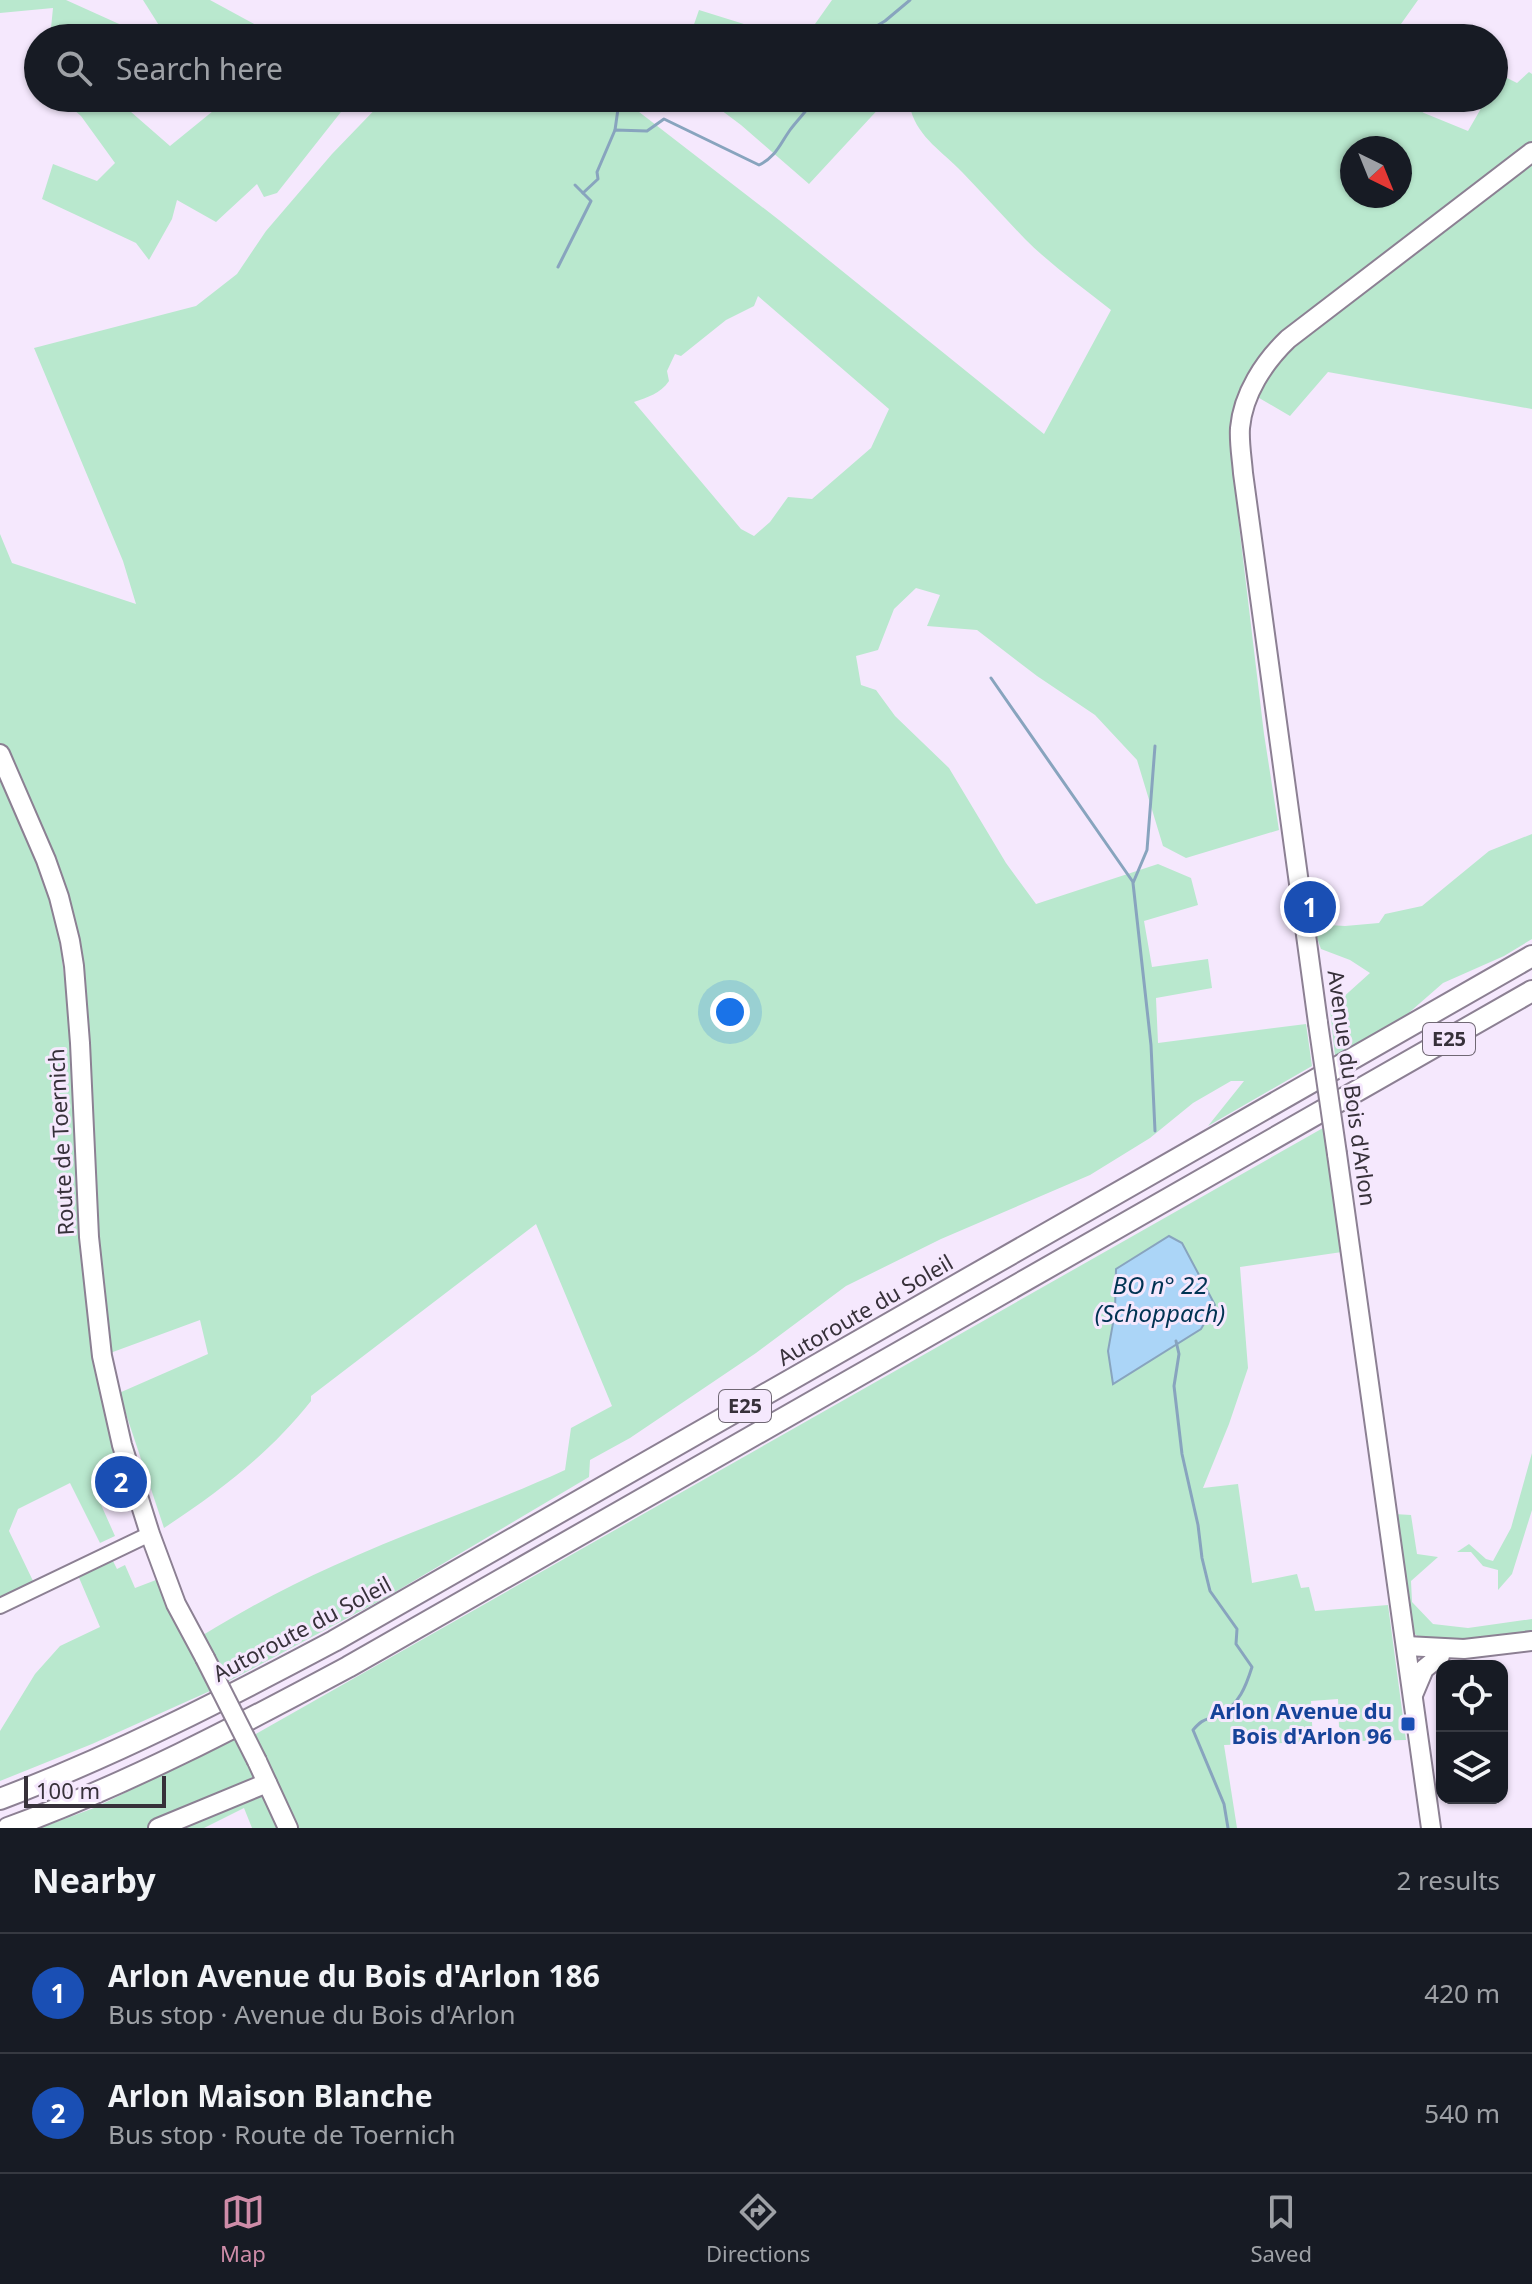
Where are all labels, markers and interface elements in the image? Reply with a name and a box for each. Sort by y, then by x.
search box [24,24,1508,112]
icon: search [52,46,96,90]
text: Search here [116,48,283,89]
north arrow [1340,136,1412,208]
pin: 1 [1284,877,1336,937]
street label: Avenue du Bois d'Arlon [1322,968,1384,1208]
your location [710,992,750,1032]
road number: E25 [1423,1023,1475,1055]
street label: Route de Toernich [40,1048,80,1236]
street label: Autoroute du Soleil [771,1247,958,1372]
water label: BO n° 22 (Schoppach) [1095,1268,1225,1329]
road number: E25 [719,1390,771,1422]
pin: 2 [95,1452,147,1512]
street label: Autoroute du Soleil [207,1568,396,1688]
map controls [1436,1660,1508,1804]
button: locate [1436,1660,1508,1732]
place label: Arlon Avenue du Bois d'Arlon 96 [1210,1695,1392,1750]
marker: Arlon Avenue du Bois d'Arlon 96 [1399,1715,1417,1733]
button: layers [1436,1732,1508,1804]
scale bar [24,1772,166,1808]
text: 100 m [36,1775,100,1805]
text: Nearby [32,1857,156,1903]
text: 2 results [1396,1862,1500,1898]
text: Arlon Avenue du Bois d'Arlon 186 [108,1955,600,1996]
text: 1 [51,1975,65,2011]
text: 420 m [1424,1975,1500,2011]
text: Bus stop · Avenue du Bois d'Arlon [108,1996,516,2032]
text: Arlon Maison Blanche [108,2075,433,2116]
text: 2 [51,2095,65,2131]
text: 540 m [1424,2095,1500,2131]
text: Bus stop · Route de Toernich [108,2116,456,2152]
tab: Map [220,2190,266,2268]
tab: Directions [706,2190,810,2268]
tab: Saved [1250,2190,1312,2268]

